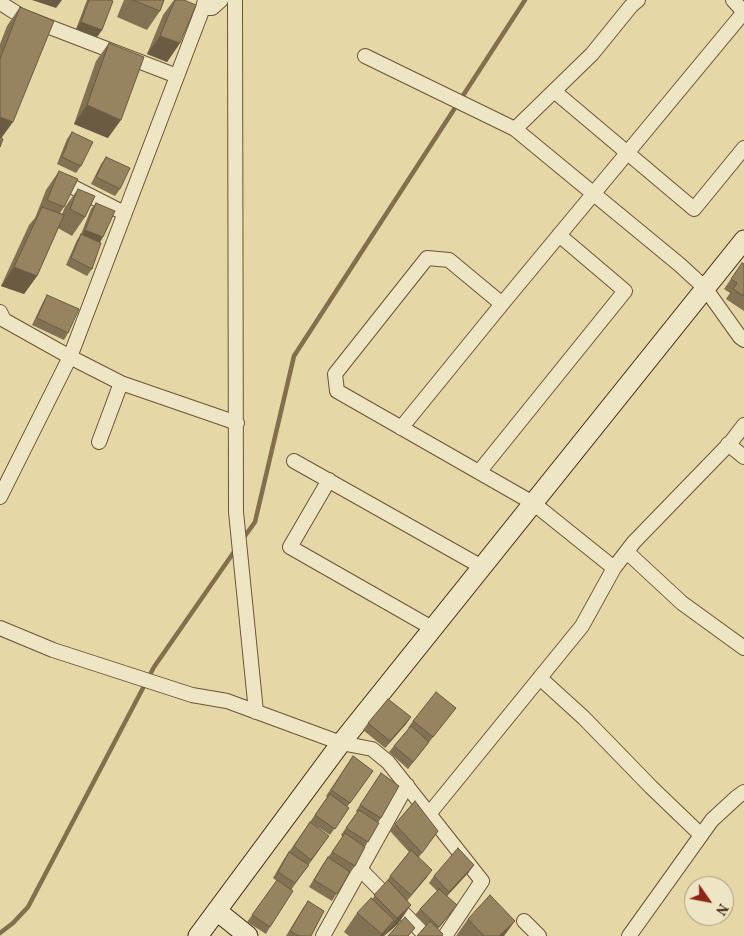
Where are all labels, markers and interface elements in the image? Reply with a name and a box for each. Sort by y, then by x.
north arrow [684,876,734,926]
text: N [710,899,732,918]

